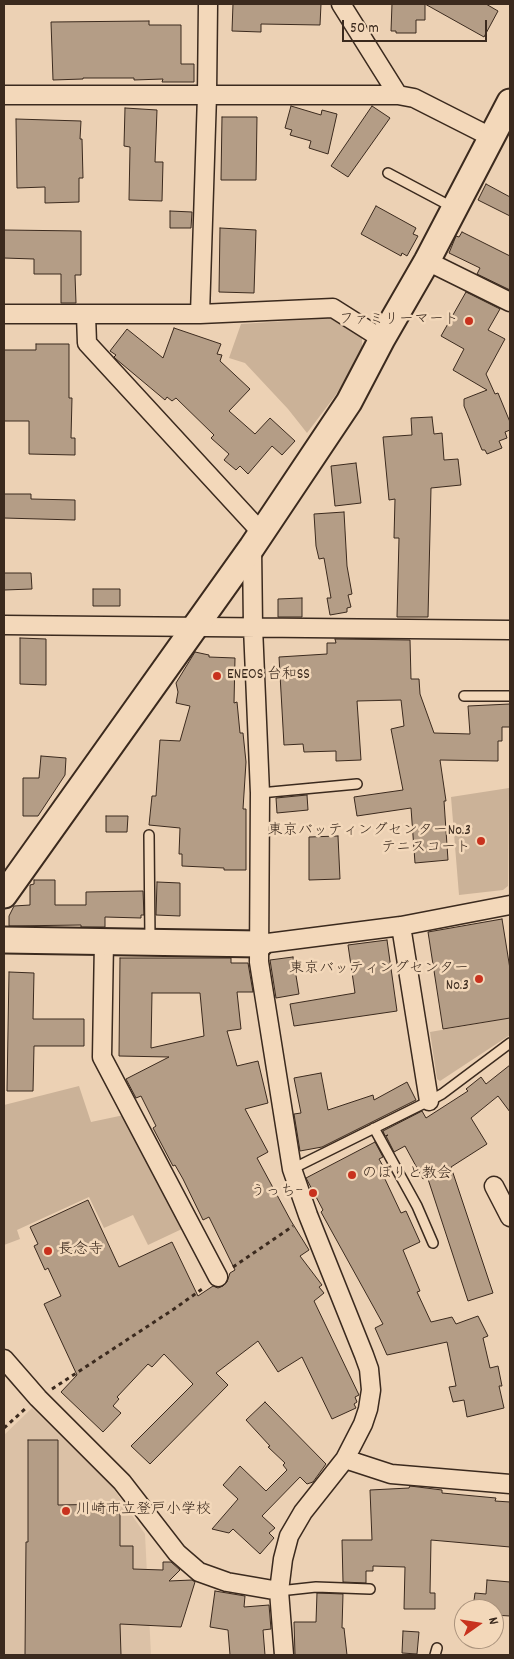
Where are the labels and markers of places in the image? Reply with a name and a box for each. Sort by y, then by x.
place label: ファミリーマート [339,312,459,330]
marker: ファミリーマート [463,315,475,327]
place label: ENEOS 台和SS [227,667,310,685]
marker: ENEOS 台和SS [211,670,223,682]
place label: 東京バッティングセンターNo.3 テニスコート [268,823,471,858]
marker: 東京バッティングセンターNo.3 テニスコート [475,835,487,847]
place label: 東京バッティングセンター No.3 [289,961,469,996]
marker: 東京バッティングセンター No.3 [473,973,485,985]
place label: のぼりと教会 [362,1166,452,1184]
marker: のぼりと教会 [346,1169,358,1181]
place label: うっちｰ [251,1184,303,1202]
marker: うっちｰ [307,1187,319,1199]
place label: 長念寺 [58,1242,103,1260]
marker: 長念寺 [42,1245,54,1257]
place label: 川崎市立登戸小学校 [76,1502,211,1520]
marker: 川崎市立登戸小学校 [60,1505,72,1517]

